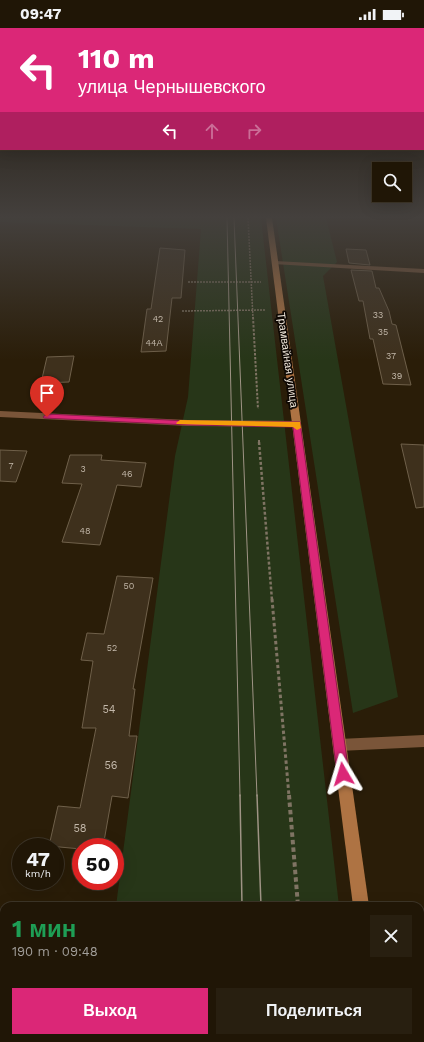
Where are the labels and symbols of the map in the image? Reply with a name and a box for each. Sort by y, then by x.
house number: 33 [373,310,383,320]
street label: Трамвайная улица [274,312,301,409]
house number: 42 [153,314,163,324]
house number: 35 [378,327,388,337]
house number: 44А [145,338,163,348]
house number: 37 [386,351,396,361]
house number: 39 [392,371,402,381]
pin [30,376,64,417]
house number: 7 [8,461,14,471]
house number: 3 [80,464,86,474]
house number: 46 [122,469,132,479]
house number: 48 [79,526,91,536]
house number: 50 [124,581,135,591]
house number: 52 [107,643,117,653]
house number: 54 [102,703,116,716]
position arrow [322,753,364,795]
house number: 56 [104,759,118,772]
house number: 58 [73,822,87,835]
speed limit sign: 50 [72,838,124,890]

